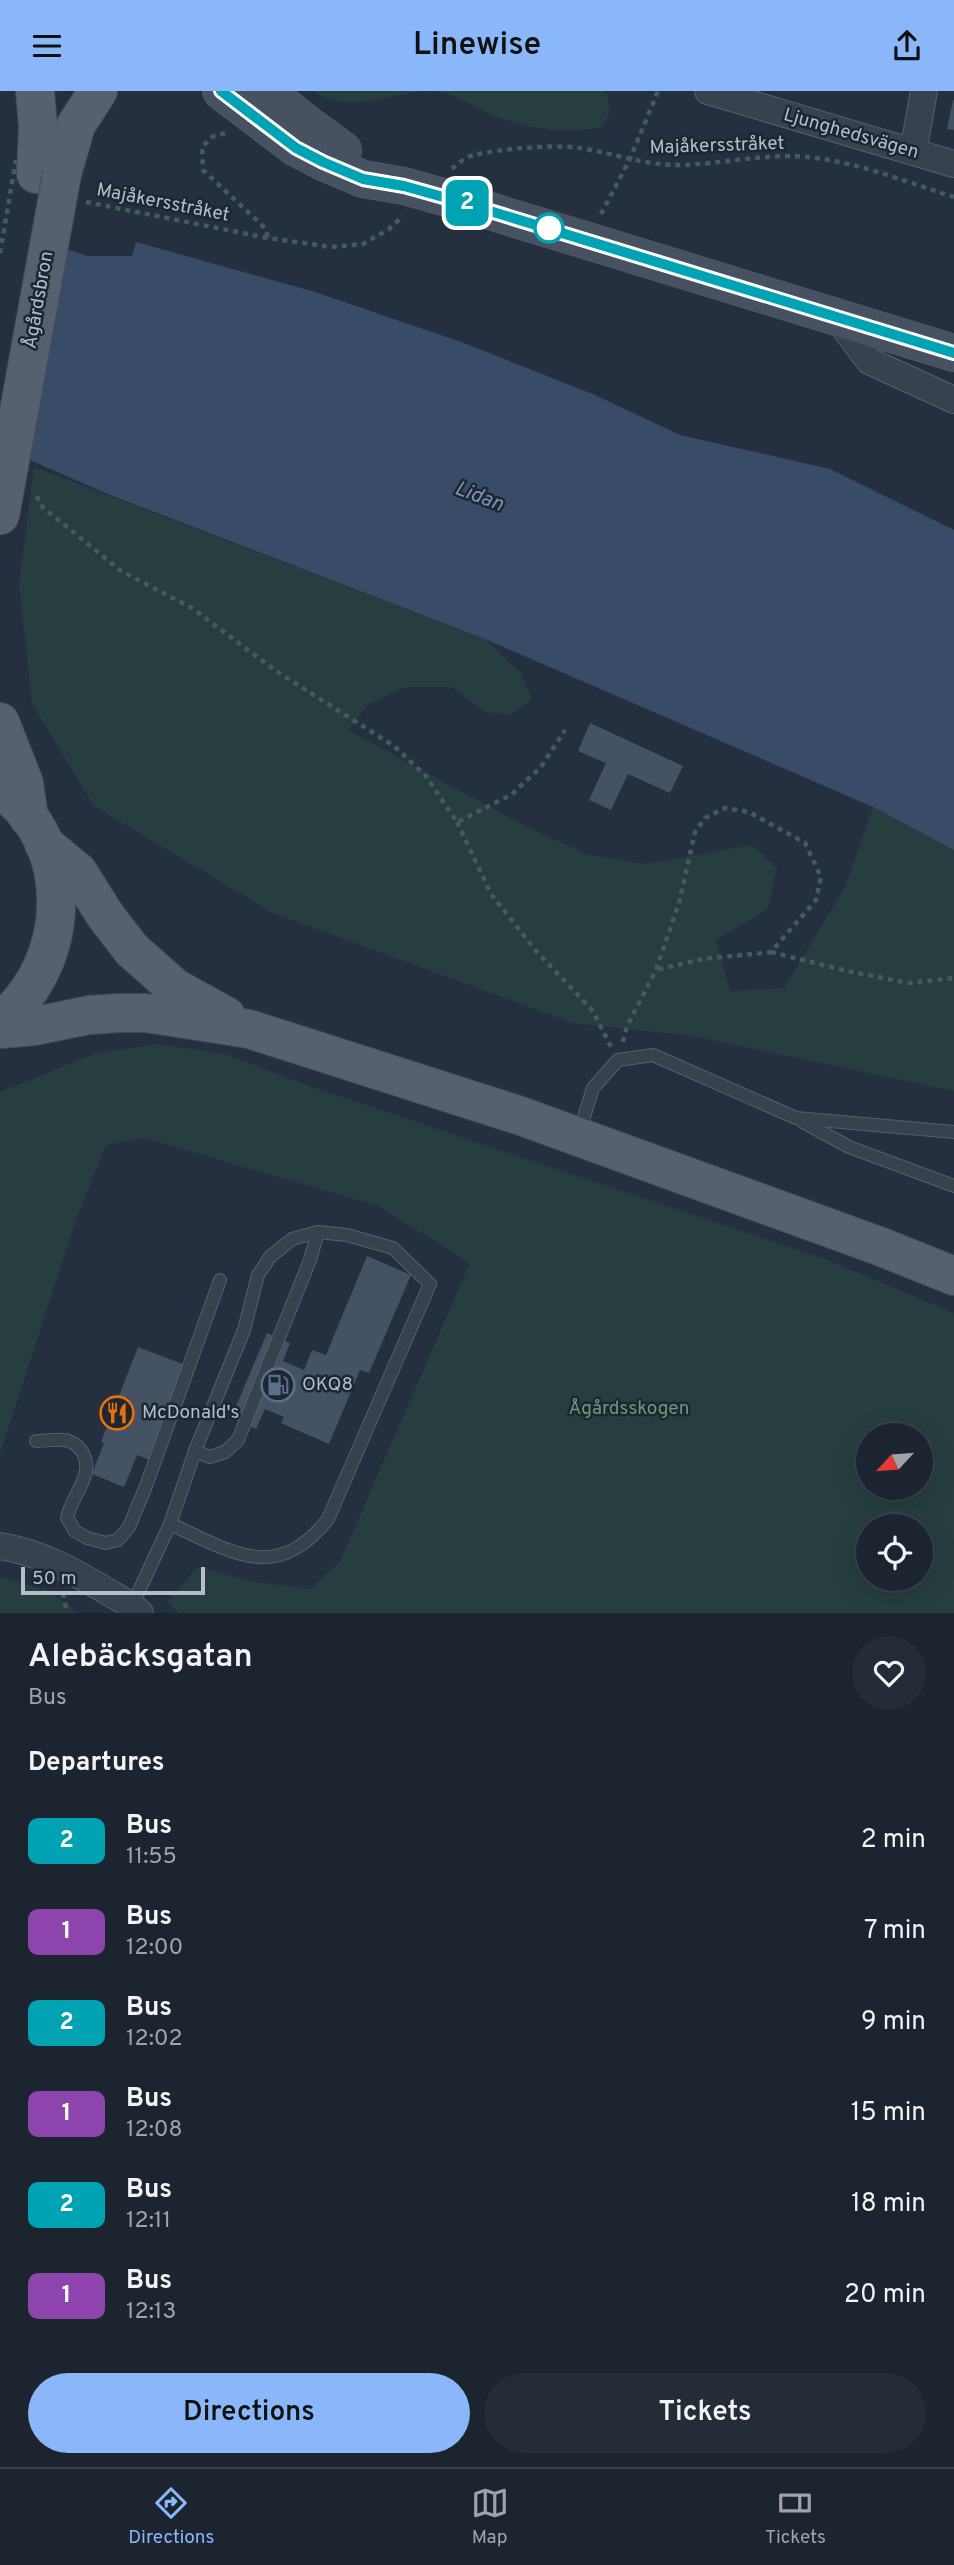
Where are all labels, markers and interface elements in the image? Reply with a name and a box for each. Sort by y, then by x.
text: Linewise [413,26,541,66]
icon: menu [28,27,66,65]
icon: share [888,27,926,65]
street label: Ljunghedsvägen [780,103,922,165]
street label: Majåkersstråket [649,132,785,160]
street label: Majåkersstråket [94,178,232,228]
line badge: 2 [444,180,490,226]
text: 2 [460,188,474,218]
unlabelled marker [534,213,564,243]
street label: Ågårdsbron [19,249,59,351]
water label: Lidan [451,475,508,519]
fuel station icon: OKQ8 [259,1366,297,1404]
place label: OKQ8 [302,1373,353,1397]
restaurant icon: McDonald's [98,1394,136,1432]
park label: Ågårdsskogen [569,1397,689,1421]
place label: McDonald's [142,1401,240,1425]
north arrow [856,1423,933,1500]
map controls [856,1423,933,1591]
button: locate [856,1514,933,1591]
scale bar [21,1564,205,1596]
text: 50 m [32,1567,77,1591]
button: heart [852,1636,926,1710]
text: Alebäcksgatan [28,1637,253,1679]
text: Bus [28,1684,67,1713]
text: Departures [28,1747,165,1780]
text: Bus [126,1810,172,1843]
text: 2 min [861,1824,926,1857]
text: 2 [59,1826,74,1856]
text: 11:55 [126,1843,177,1872]
text: Bus [126,1901,172,1934]
text: 7 min [864,1915,926,1948]
text: 1 [62,1917,71,1947]
text: 12:00 [126,1934,183,1963]
text: Bus [126,1992,172,2025]
text: 9 min [861,2006,926,2039]
text: 2 [59,2008,74,2038]
text: 12:02 [126,2025,183,2054]
text: Bus [126,2083,172,2116]
text: 15 min [851,2097,926,2130]
text: 1 [62,2099,71,2129]
text: 12:08 [126,2116,183,2145]
text: Bus [126,2174,172,2207]
text: 18 min [851,2188,926,2221]
text: 2 [59,2190,74,2220]
text: 12:11 [126,2207,171,2236]
text: Bus [126,2265,172,2298]
text: 20 min [844,2279,926,2312]
text: 1 [62,2281,71,2311]
text: 12:13 [126,2298,176,2327]
button: Directions [28,2373,470,2453]
button: Tickets [484,2373,926,2453]
tab: Directions [128,2484,214,2550]
tab: Map [471,2484,509,2550]
tab: Tickets [765,2484,826,2550]

